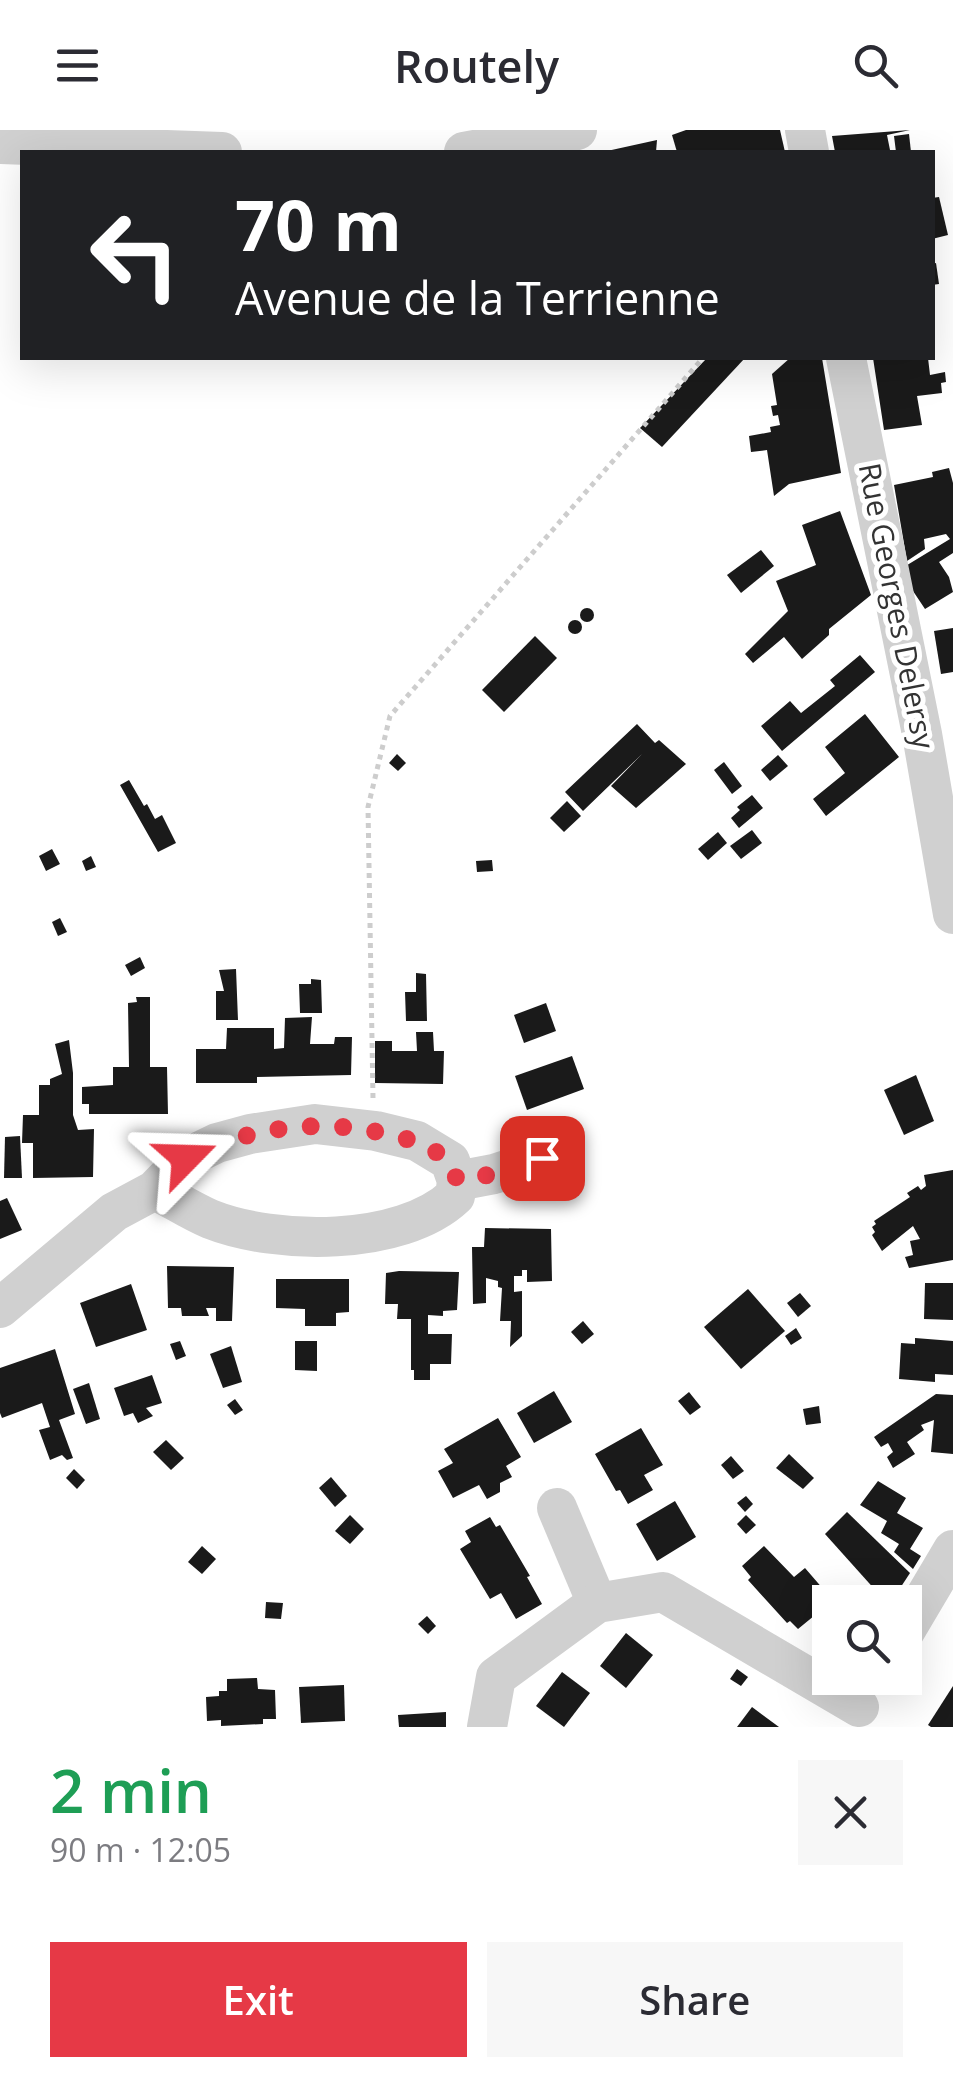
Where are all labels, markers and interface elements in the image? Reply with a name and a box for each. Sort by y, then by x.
text: Routely [394,35,559,96]
icon: menu [50,38,105,93]
icon: search [848,38,903,93]
text: 70 m [235,176,402,272]
icon: left [70,190,200,320]
text: Avenue de la Terrienne [235,267,720,328]
street label: Rue Georges Delersy [850,459,945,753]
position arrow [134,1106,238,1210]
pin [500,1116,585,1201]
icon: arrive [515,1131,570,1186]
map controls [812,1585,922,1695]
button: search [812,1585,922,1695]
text: 2 min [50,1749,212,1831]
button: close [798,1760,903,1865]
text: 90 m · 12:05 [50,1828,231,1871]
button: Exit [50,1942,467,2057]
button: Share [487,1942,903,2057]

